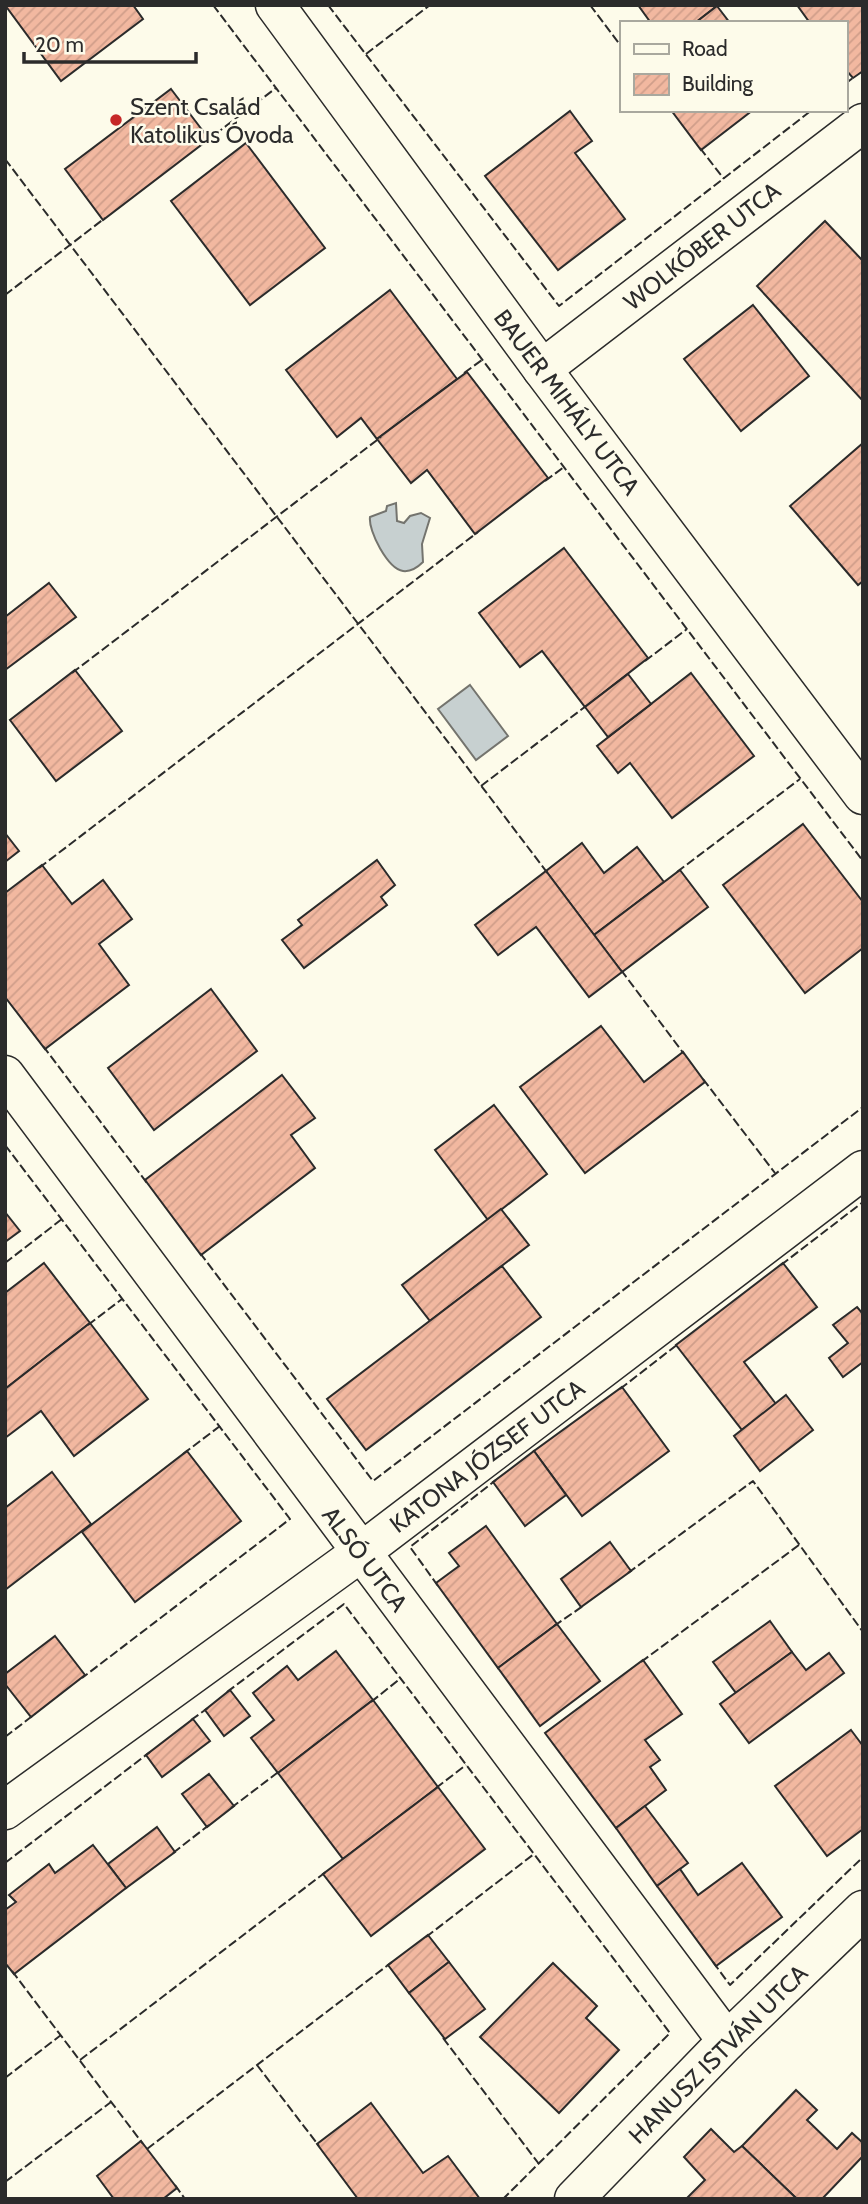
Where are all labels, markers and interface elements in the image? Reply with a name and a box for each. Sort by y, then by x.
scale bar [24,21,196,65]
legend [620,21,847,112]
text: 20 m [35,32,84,57]
text: Road [682,36,728,61]
text: Building [682,71,754,96]
place label: Szent Család Katolikus Óvoda [130,92,294,149]
marker: Szent Család Katolikus Óvoda [108,112,124,128]
street label: WOLKÓBER UTCA [618,176,786,316]
street label: BAUER MIHÁLY UTCA [488,304,646,500]
street label: KATONA JÓZSEF UTCA [384,1373,590,1539]
street label: ALSÓ UTCA [316,1501,414,1617]
street label: HANUSZ ISTVÁN UTCA [622,1958,814,2150]

